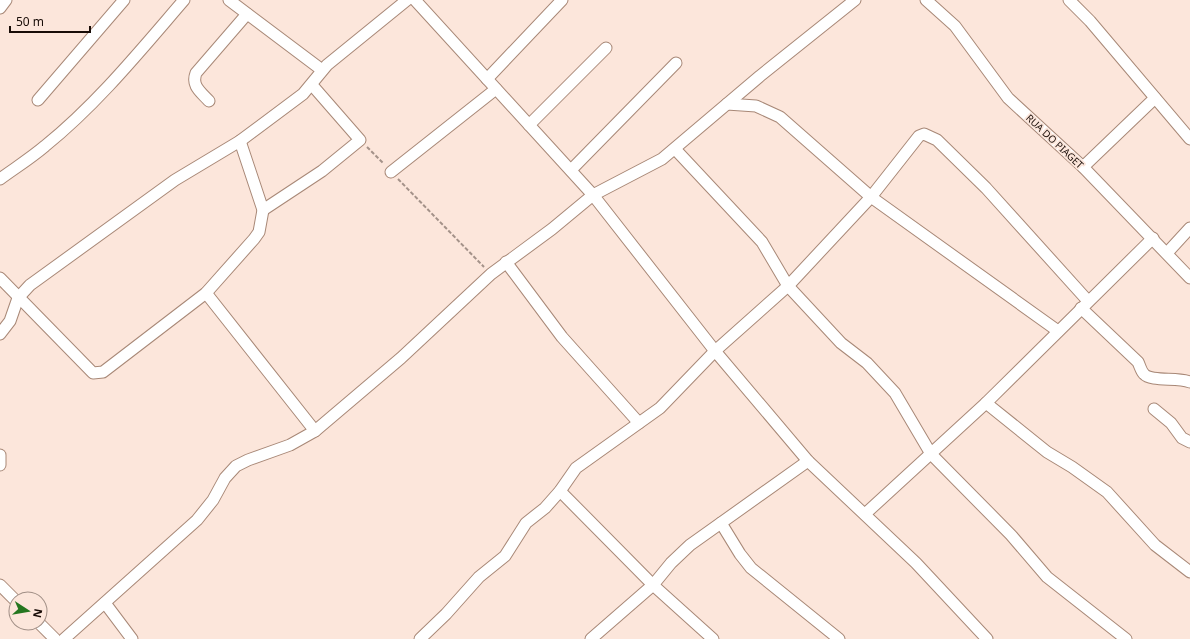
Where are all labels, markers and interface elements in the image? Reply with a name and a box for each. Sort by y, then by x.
scale bar [10,8,90,34]
text: 50 m [16,13,44,30]
street label: RUA DO PIAGET [1023,111,1087,172]
north arrow [8,591,48,631]
text: N [30,607,47,619]

